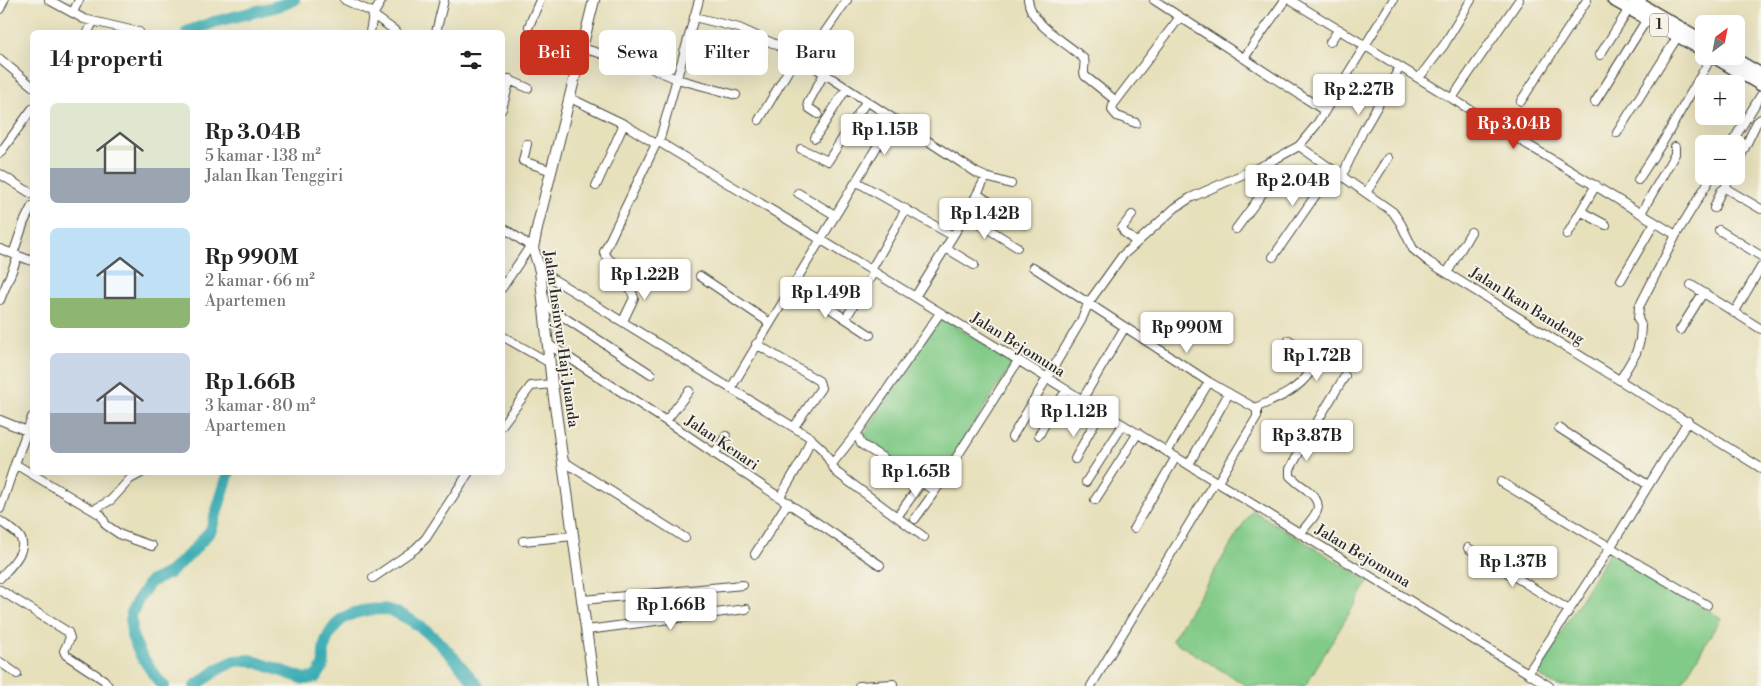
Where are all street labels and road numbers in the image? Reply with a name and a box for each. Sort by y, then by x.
road number: 1 [1650,14,1668,36]
street label: Jalan Insinyur Haji Juanda [539,248,583,429]
street label: Jalan Ikan Bandeng [1465,263,1588,349]
street label: Jalan Bejomuna [966,308,1069,382]
street label: Jalan Kenari [681,411,762,475]
street label: Jalan Bejomuna [1311,520,1414,592]

